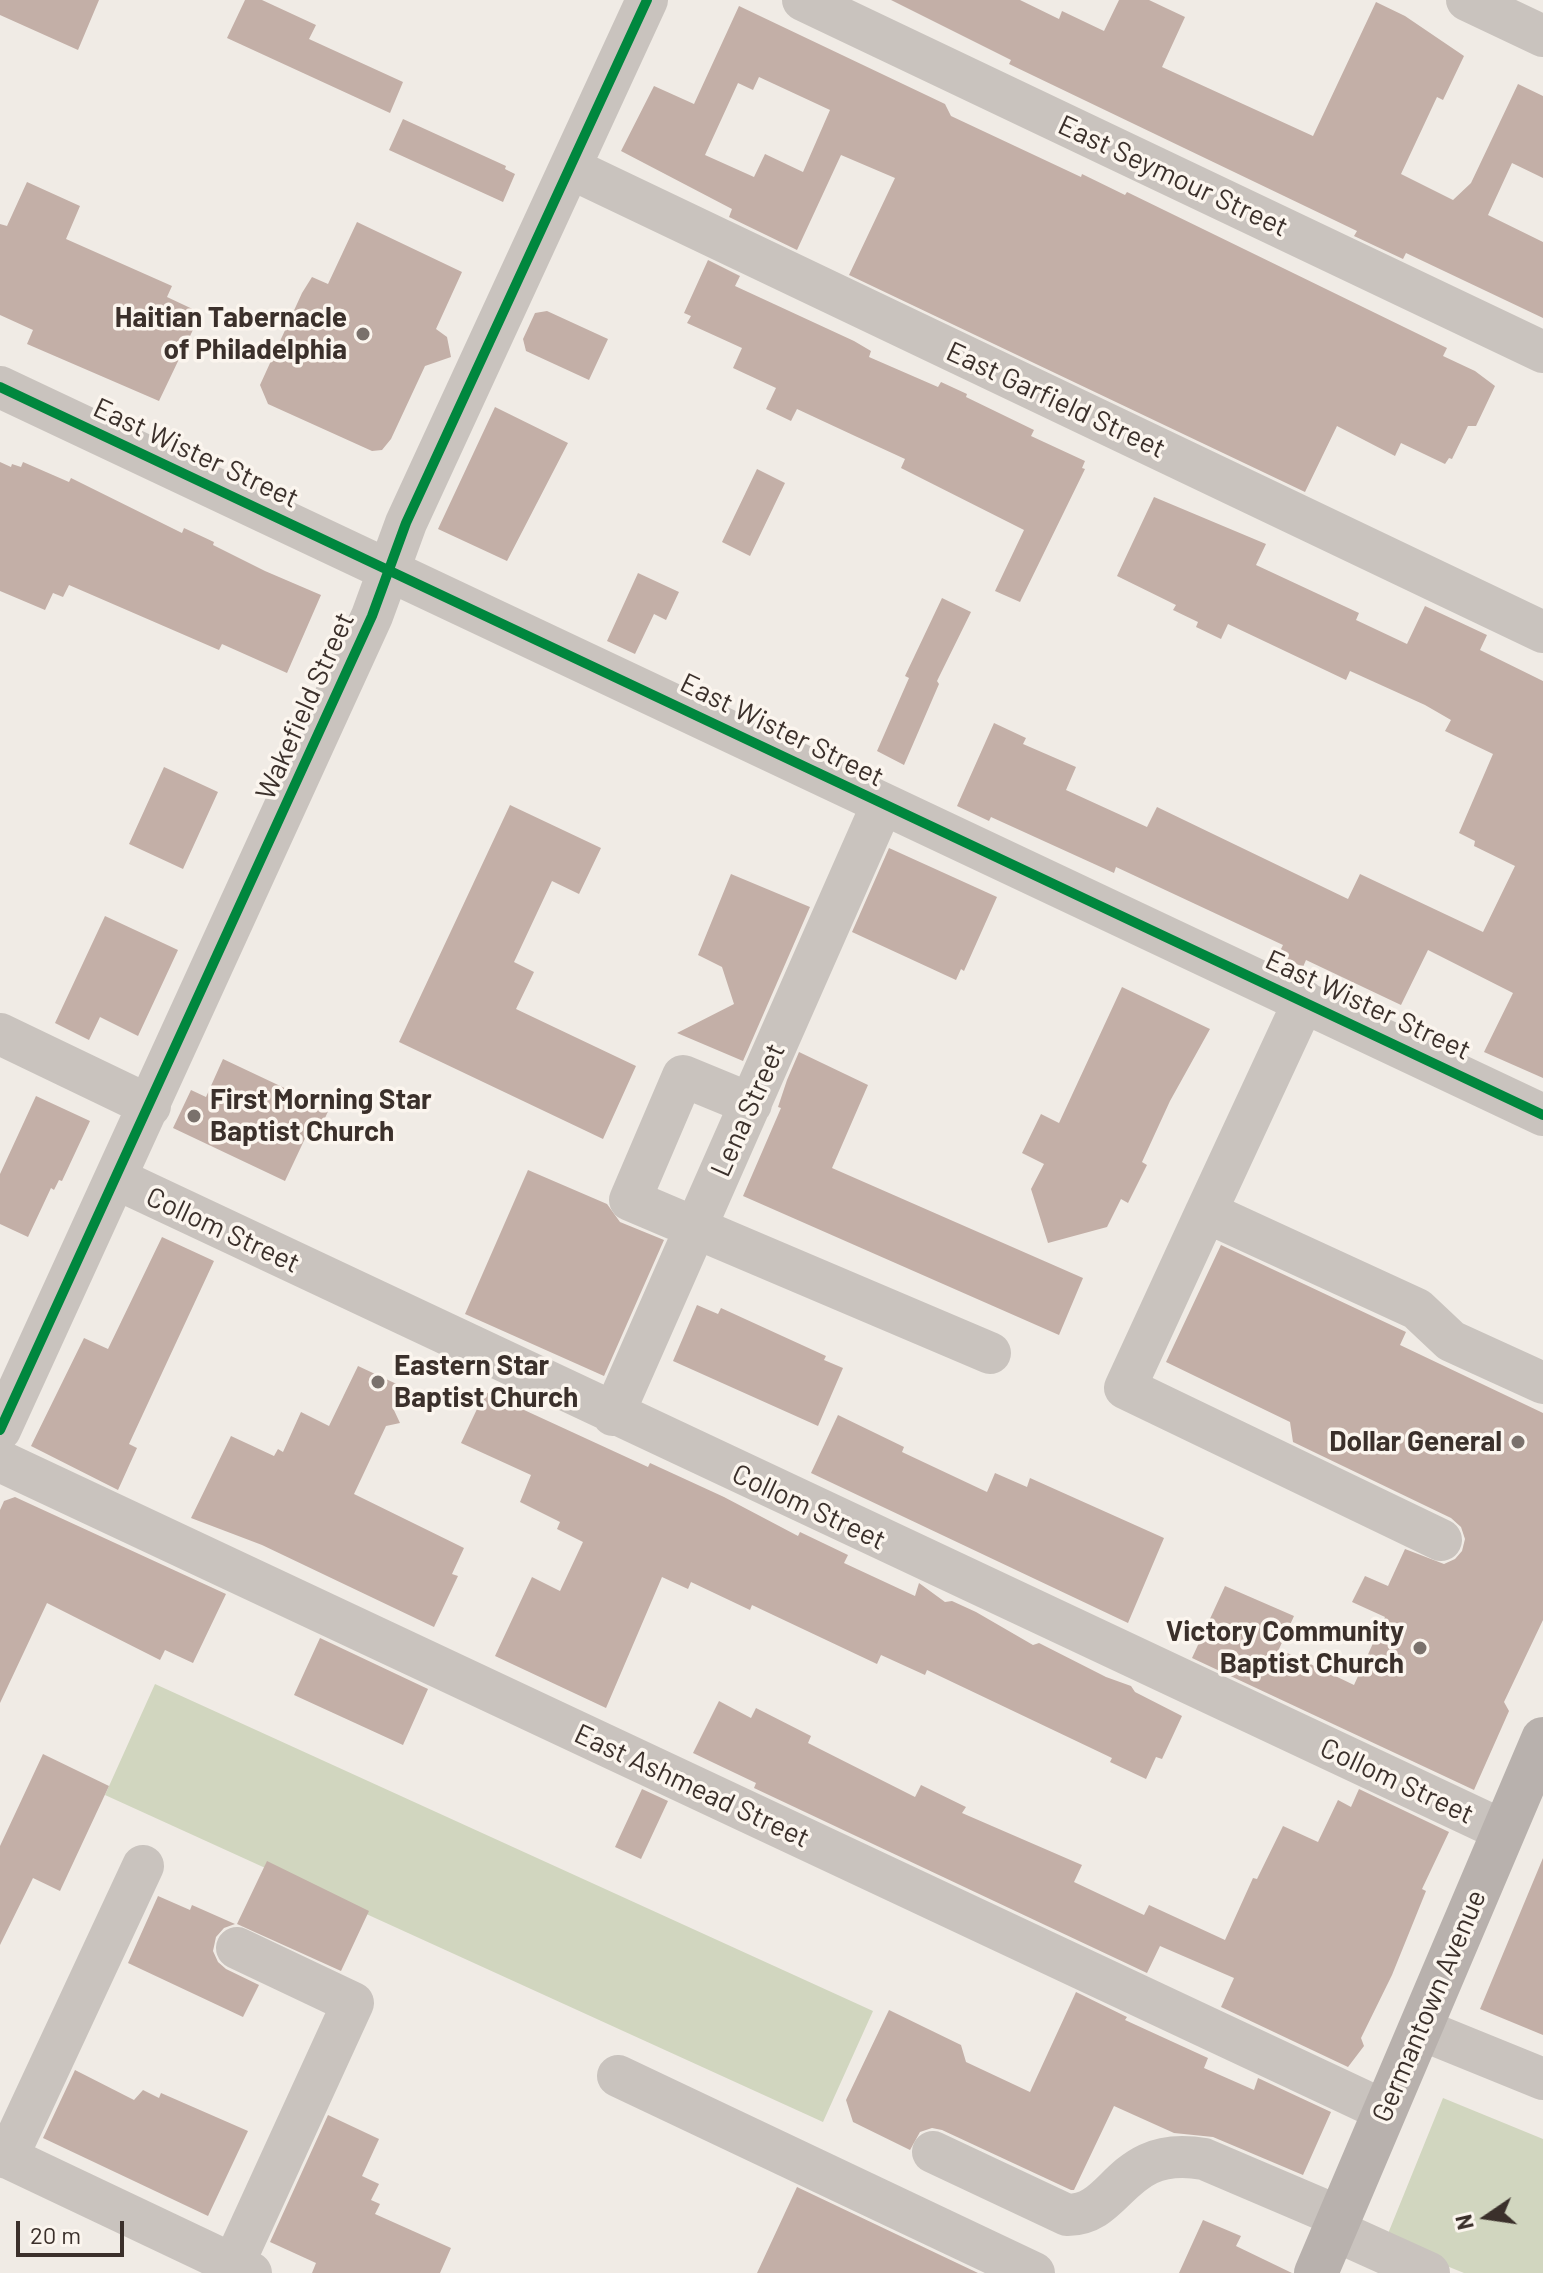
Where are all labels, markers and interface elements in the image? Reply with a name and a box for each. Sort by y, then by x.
street label: East Seymour Street [1053,108,1293,244]
place label: Haitian Tabernacle of Philadelphia [115,301,347,367]
marker: Haitian Tabernacle of Philadelphia [354,325,372,343]
street label: East Garfield Street [941,335,1171,465]
street label: East Wister Street [88,391,304,515]
street label: Wakefield Street [249,607,361,805]
street label: East Wister Street [675,666,889,794]
street label: East Wister Street [1260,943,1476,1067]
street label: Lena Street [704,1038,792,1182]
place label: First Morning Star Baptist Church [210,1083,432,1149]
marker: First Morning Star Baptist Church [185,1107,203,1125]
street label: Collom Street [141,1180,305,1280]
place label: Eastern Star Baptist Church [394,1349,578,1415]
marker: Eastern Star Baptist Church [369,1373,387,1391]
place label: Dollar General [1329,1425,1502,1459]
marker: Dollar General [1509,1433,1527,1451]
street label: Collom Street [727,1457,891,1557]
place label: Victory Community Baptist Church [1166,1615,1404,1681]
marker: Victory Community Baptist Church [1411,1639,1429,1657]
street label: East Ashmead Street [569,1717,815,1855]
street label: Collom Street [1315,1731,1479,1831]
street label: Germantown Avenue [1365,1885,1493,2127]
north arrow [1447,2177,1527,2257]
scale bar [20,2205,128,2255]
text: N [1449,2212,1478,2232]
text: 20 m [30,2220,81,2249]

